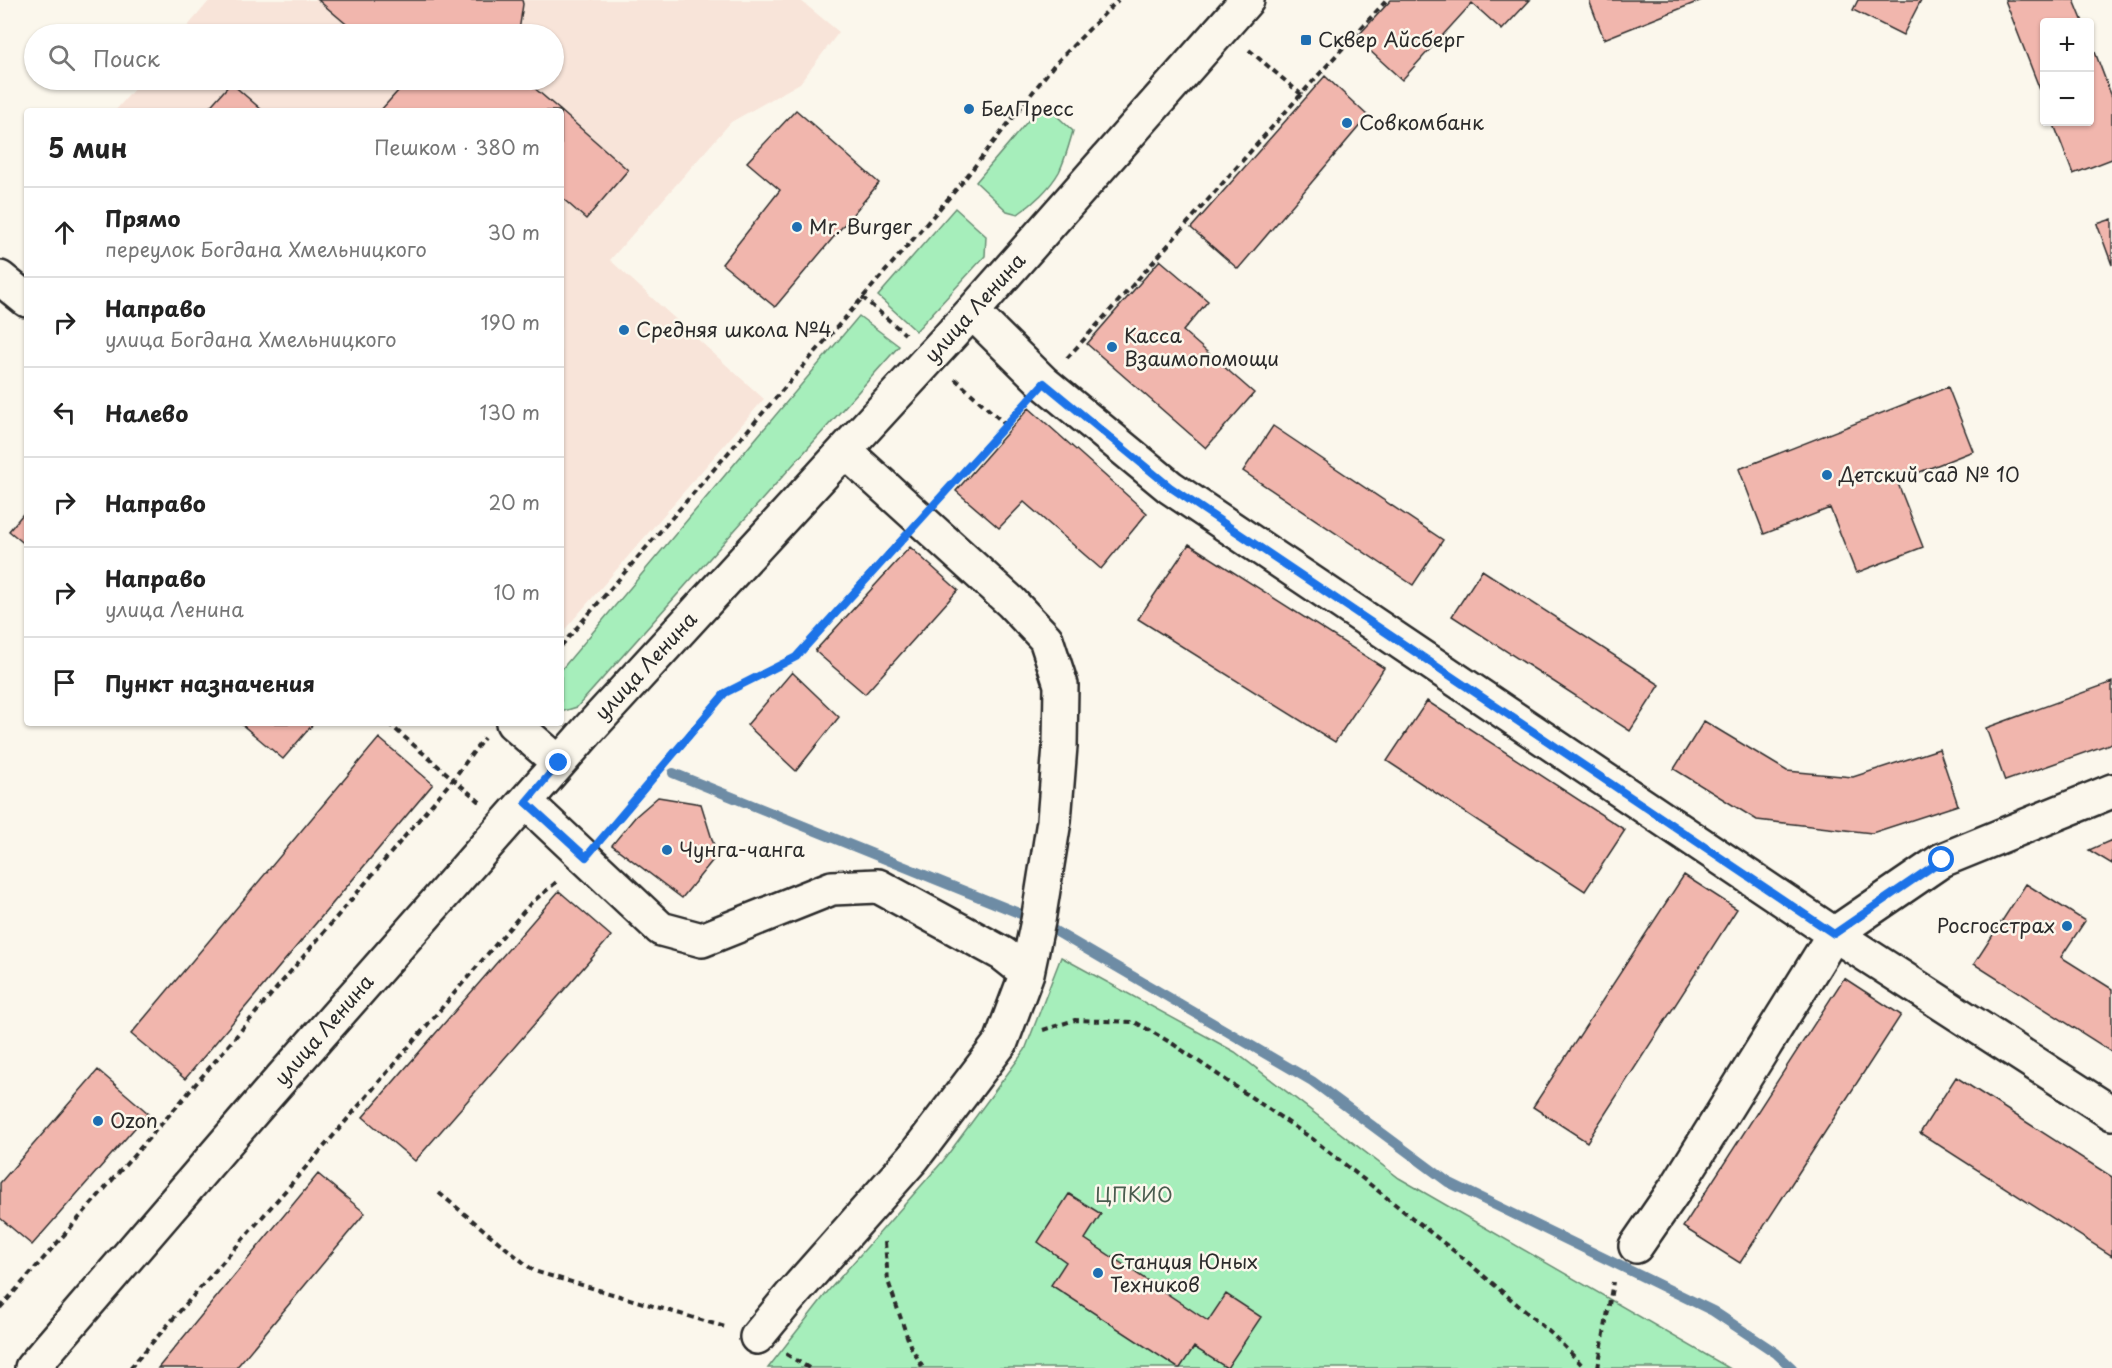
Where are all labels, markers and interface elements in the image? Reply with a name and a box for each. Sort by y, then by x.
map controls [2040,18,2094,126]
button: + [2040,18,2094,72]
search box [24,24,564,90]
place label: Сквер Айсберг [1318,24,1465,54]
marker: Сквер Айсберг [1299,33,1313,47]
icon: search [45,41,78,74]
text: Поиск [93,41,160,74]
button: − [2040,72,2094,126]
place label: БелПресс [981,93,1074,123]
marker: БелПресс [962,102,976,116]
place label: Совкомбанк [1359,107,1484,137]
marker: Совкомбанк [1340,116,1354,130]
text: 5 мин [48,128,127,167]
text: Пешком · 380 m [374,132,540,162]
text: Прямо [105,201,180,234]
place label: Mr. Burger [809,211,913,241]
icon: ahead [48,216,81,249]
text: 30 m [487,217,540,247]
marker: Mr. Burger [790,220,804,234]
text: переулок Богдана Хмельницкого [105,234,427,264]
street label: улица Ленина [917,245,1032,369]
text: Направо [105,291,206,324]
icon: right [48,306,81,339]
text: 190 m [481,307,540,337]
place label: Средняя школа №4 [636,314,832,344]
place label: Касса Взаимопомощи [1124,320,1279,373]
marker: Средняя школа №4 [617,323,631,337]
text: улица Богдана Хмельницкого [105,324,397,354]
marker: Касса Взаимопомощи [1105,340,1119,354]
icon: left [48,396,81,429]
text: Налево [105,396,188,429]
text: 130 m [480,397,540,427]
place label: Детский сад № 10 [1838,459,2020,489]
marker: Детский сад № 10 [1820,468,1834,482]
icon: right [48,486,81,519]
text: Направо [105,486,206,519]
text: 20 m [488,487,540,517]
text: Направо [105,561,206,594]
icon: right [48,576,81,609]
text: 10 m [493,577,540,607]
text: улица Ленина [105,594,244,624]
street label: улица Ленина [587,604,704,726]
icon: arrive [48,666,81,699]
text: Пункт назначения [105,666,315,699]
route end [545,749,571,775]
place label: Чунга-чанга [679,834,805,864]
marker: Чунга-чанга [660,843,674,857]
route start [1928,846,1954,872]
place label: Росгосстрах [1937,910,2055,940]
marker: Росгосстрах [2060,919,2074,933]
street label: улица Ленина [266,967,380,1092]
place label: Ozon [110,1105,158,1135]
marker: Ozon [91,1114,105,1128]
park label: ЦПКИО [1095,1179,1173,1209]
place label: Станция Юных Техников [1110,1246,1258,1299]
marker: Станция Юных Техников [1091,1266,1105,1280]

